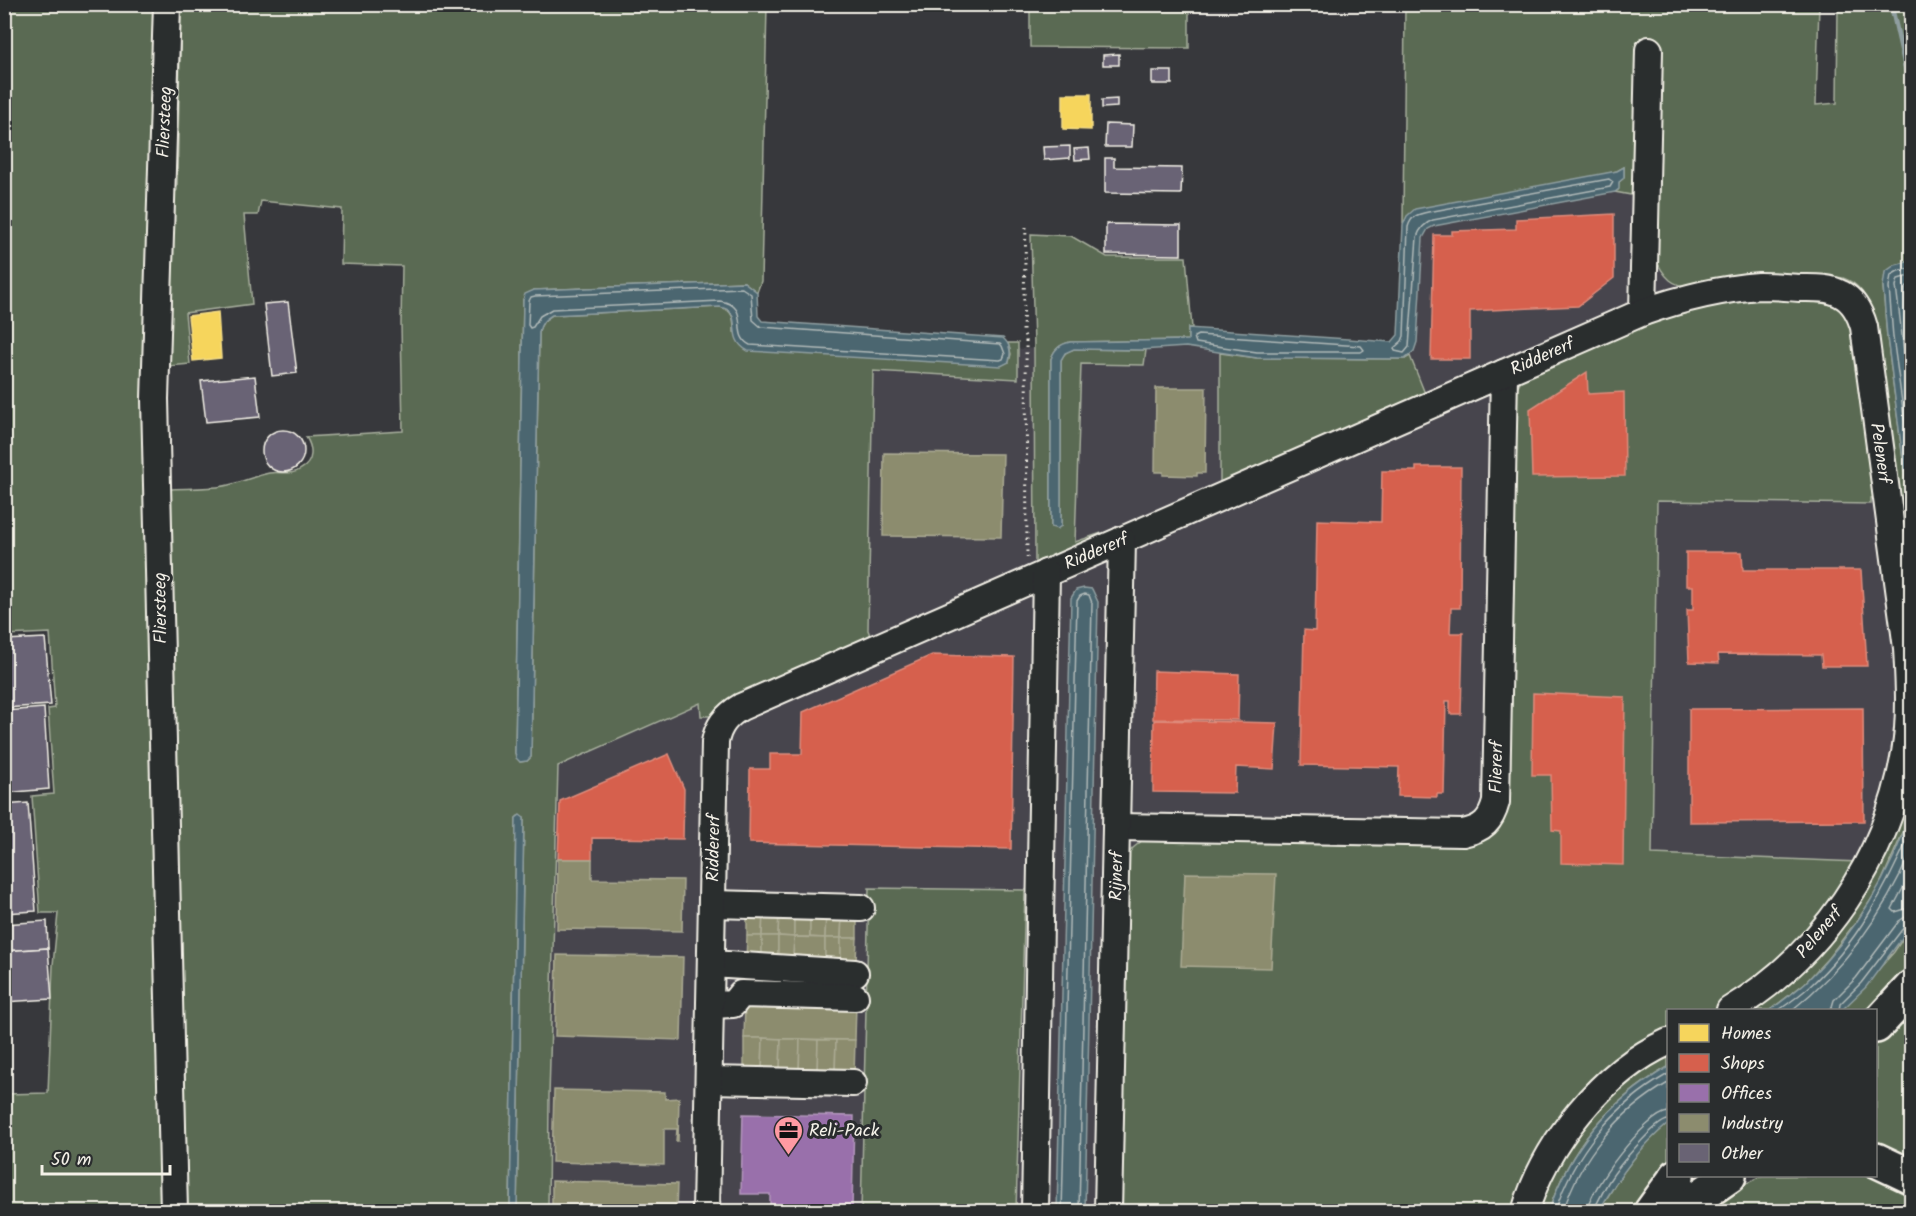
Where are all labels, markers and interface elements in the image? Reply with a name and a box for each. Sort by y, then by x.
street label: Fliersteeg [150,86,181,158]
street label: Riddererf [1506,329,1581,384]
street label: Pelenerf [1861,421,1898,488]
street label: Riddererf [1060,525,1135,579]
street label: Fliersteeg [146,572,177,644]
street label: Fliererf [1483,738,1512,794]
street label: Riddererf [699,812,730,882]
street label: Rijnerf [1103,849,1132,901]
street label: Pelenerf [1789,899,1852,966]
legend [1667,1009,1877,1177]
text: Homes [1721,1020,1772,1049]
text: Shops [1721,1050,1765,1079]
text: Offices [1721,1080,1772,1109]
text: Industry [1721,1110,1783,1139]
office icon: Reli-Pack [772,1114,804,1156]
place label: Reli-Pack [809,1117,880,1146]
scale bar [42,1138,170,1176]
text: Other [1721,1140,1764,1169]
text: 50 m [51,1146,91,1175]

